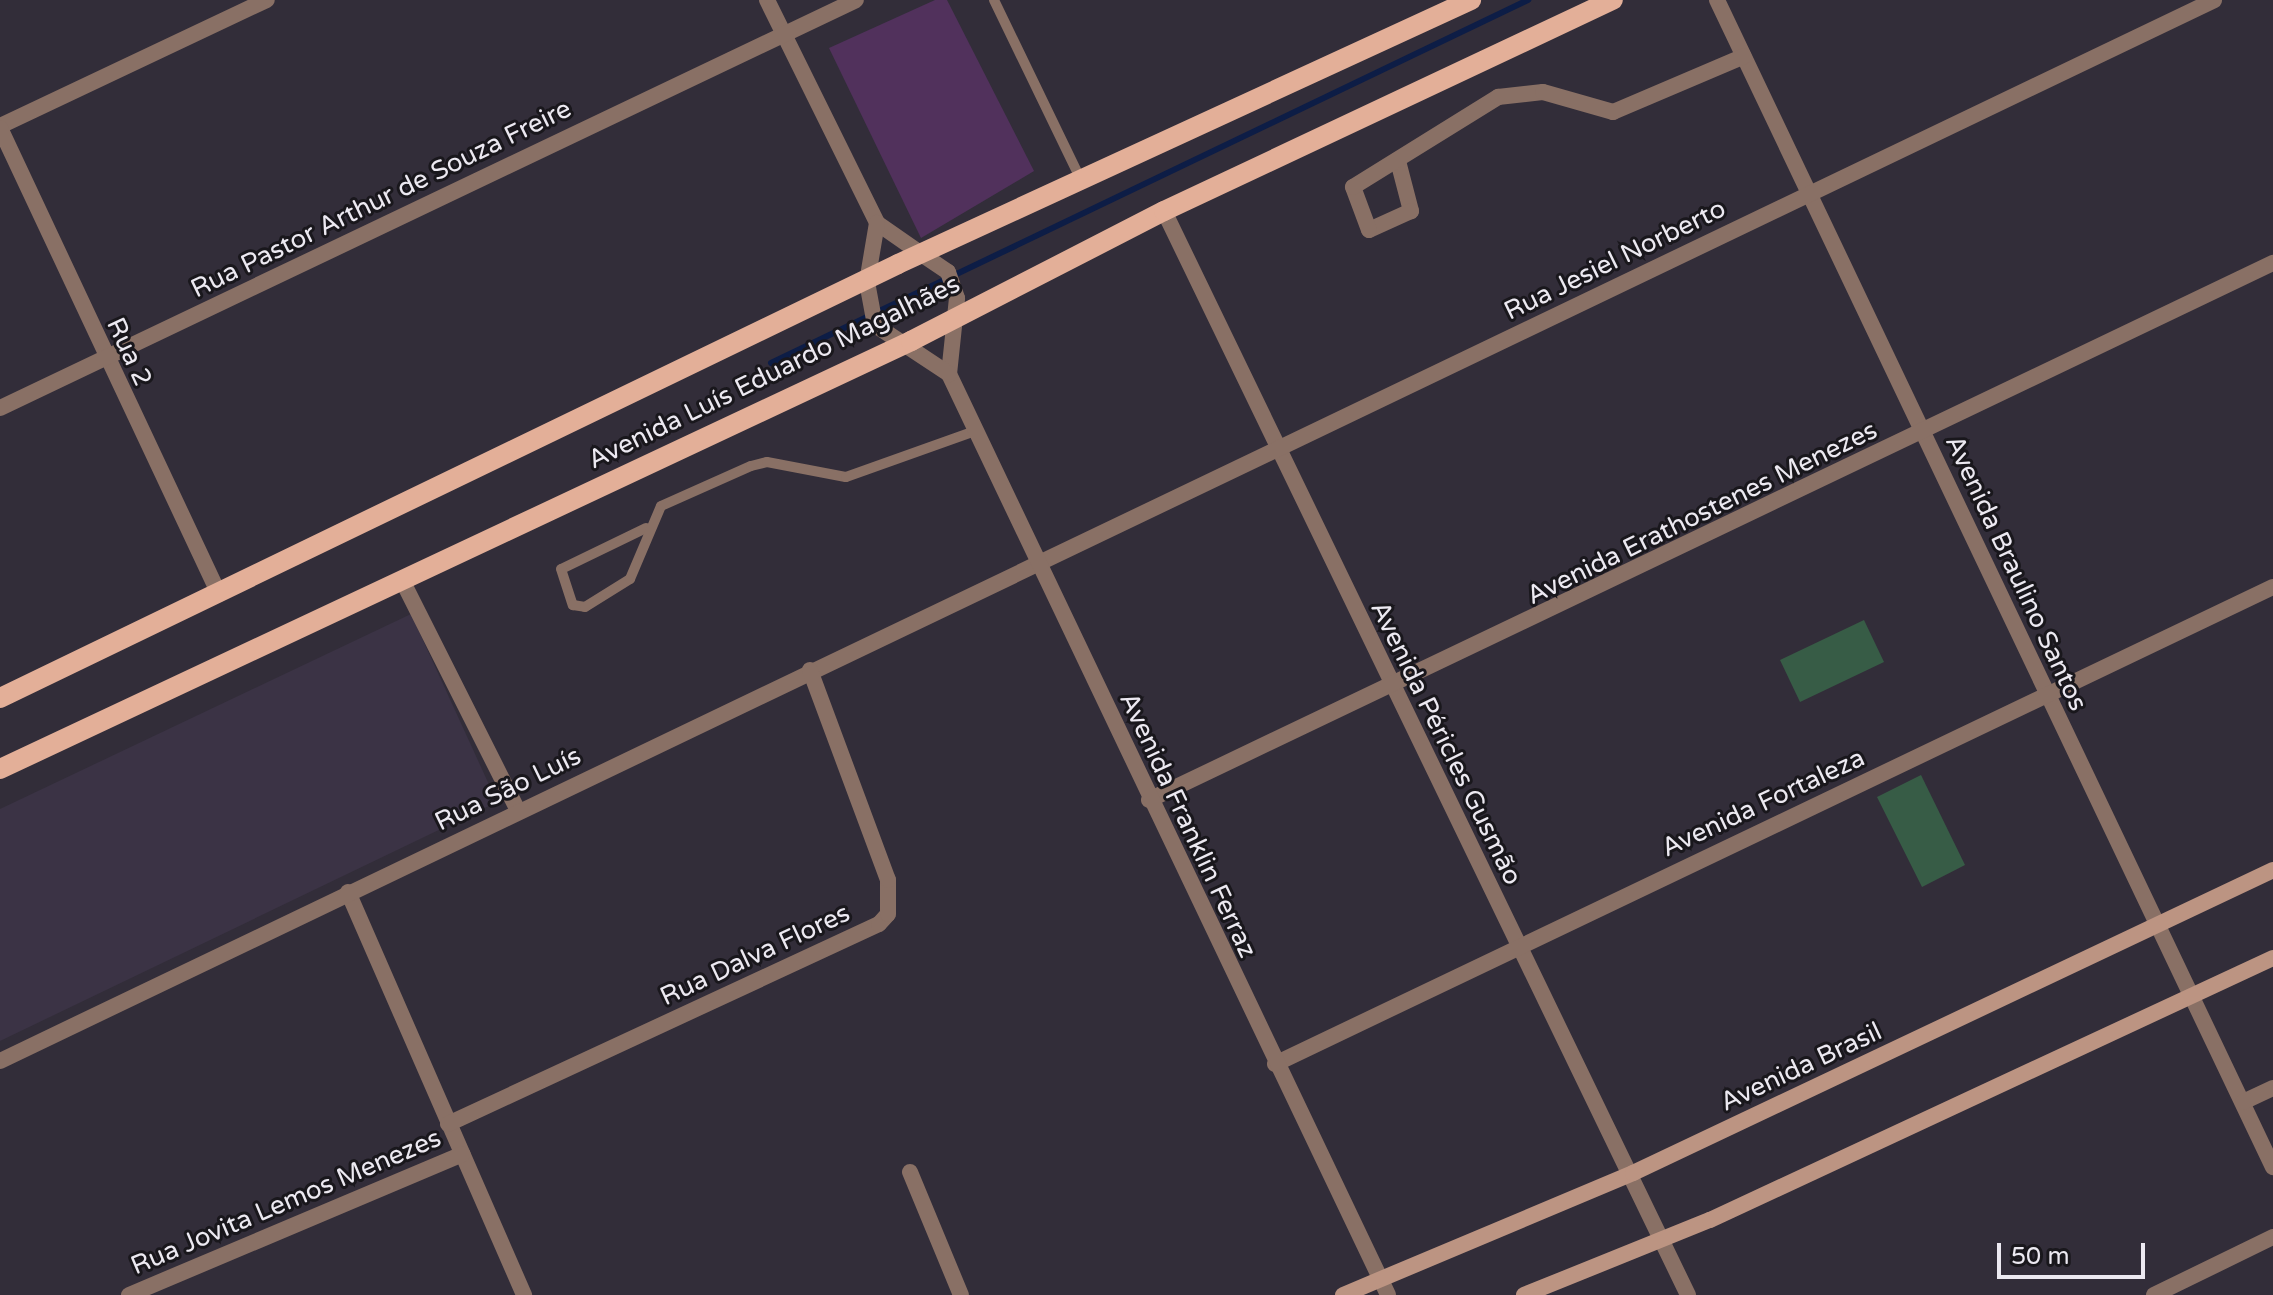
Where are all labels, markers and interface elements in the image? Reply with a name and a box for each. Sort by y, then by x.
street label: Rua Pastor Arthur de Souza Freire [186,93,576,305]
street label: Rua Jesiel Norberto [1499,193,1731,327]
street label: Avenida Luís Eduardo Magalhães [583,268,965,476]
street label: Rua 2 [100,313,158,391]
street label: Avenida Erathostenes Menezes [1522,414,1882,612]
street label: Avenida Braulino Santos [1938,430,2094,716]
street label: Avenida Péricles Gusmão [1364,596,1528,890]
street label: Avenida Franklin Ferraz [1113,687,1263,963]
street label: Rua São Luís [430,740,586,838]
street label: Avenida Fortaleza [1656,742,1870,864]
street label: Rua Dalva Flores [655,897,855,1013]
street label: Avenida Brasil [1715,1016,1887,1118]
street label: Rua Jovita Lemos Menezes [126,1122,446,1282]
scale bar [2001,1227,2149,1277]
text: 50 m [2011,1242,2069,1271]

